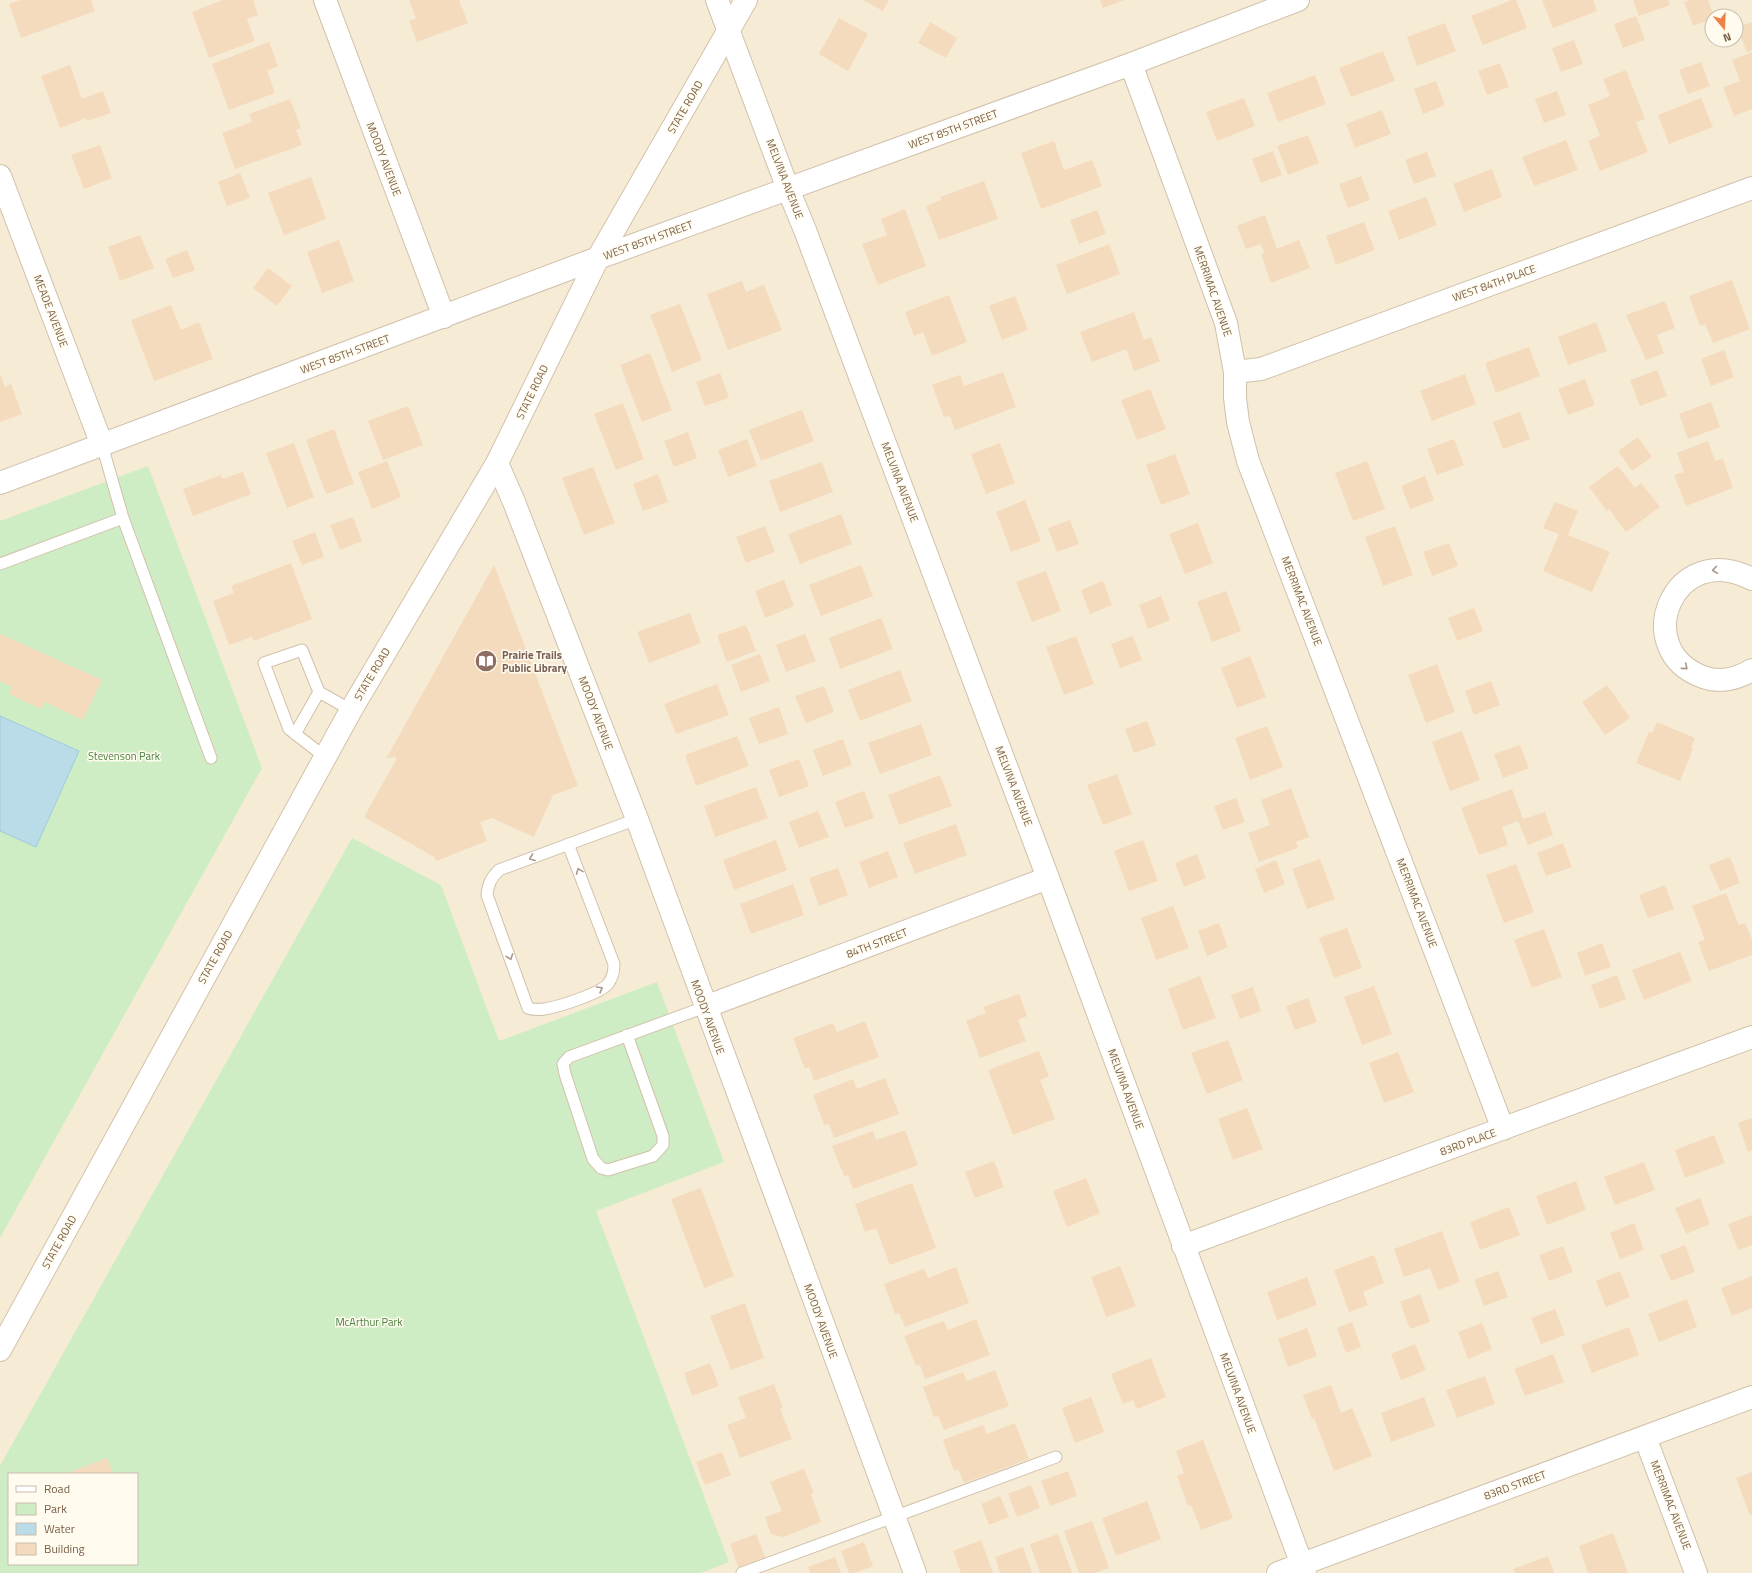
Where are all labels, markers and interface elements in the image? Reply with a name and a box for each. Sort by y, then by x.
north arrow [1704,8,1744,48]
text: N [1721,29,1733,46]
street label: STATE ROAD [663,77,707,137]
street label: WEST 85TH STREET [906,105,1000,153]
street label: MOODY AVENUE [363,120,405,198]
street label: MELVINA AVENUE [762,137,808,221]
street label: WEST 85TH STREET [601,216,695,264]
street label: MERRIMAC AVENUE [1190,243,1236,339]
street label: WEST 84TH PLACE [1450,260,1538,306]
street label: MEADE AVENUE [30,272,72,350]
street label: WEST 85TH STREET [298,330,392,378]
street label: STATE ROAD [512,362,552,422]
street label: MELVINA AVENUE [877,440,923,524]
street label: MERRIMAC AVENUE [1278,554,1326,648]
one-way arrow [1712,565,1718,574]
street label: STATE ROAD [350,645,394,703]
place label: Prairie Trails Public Library [502,647,567,676]
library icon: Prairie Trails Public Library [473,648,499,674]
one-way arrow [1680,662,1688,669]
street label: MOODY AVENUE [575,674,617,752]
street label: MELVINA AVENUE [991,744,1037,828]
park label: Stevenson Park [88,748,161,764]
one-way arrow [529,853,536,861]
street label: MERRIMAC AVENUE [1393,856,1441,950]
one-way arrow [575,868,583,875]
street label: 84TH STREET [844,924,910,962]
street label: STATE ROAD [194,927,236,987]
one-way arrow [505,953,513,960]
street label: MOODY AVENUE [687,978,729,1056]
one-way arrow [596,986,603,994]
street label: MELVINA AVENUE [1104,1046,1148,1132]
street label: 83RD PLACE [1438,1124,1498,1160]
street label: STATE ROAD [38,1212,80,1272]
street label: MOODY AVENUE [800,1282,842,1360]
park label: McArthur Park [335,1314,403,1330]
street label: MELVINA AVENUE [1216,1350,1260,1436]
street label: MERRIMAC AVENUE [1647,1458,1695,1552]
street label: 83RD STREET [1482,1466,1549,1504]
legend [8,1473,138,1565]
text: Road [44,1479,70,1498]
text: Park [44,1499,67,1518]
text: Water [44,1519,75,1538]
text: Building [44,1539,85,1558]

